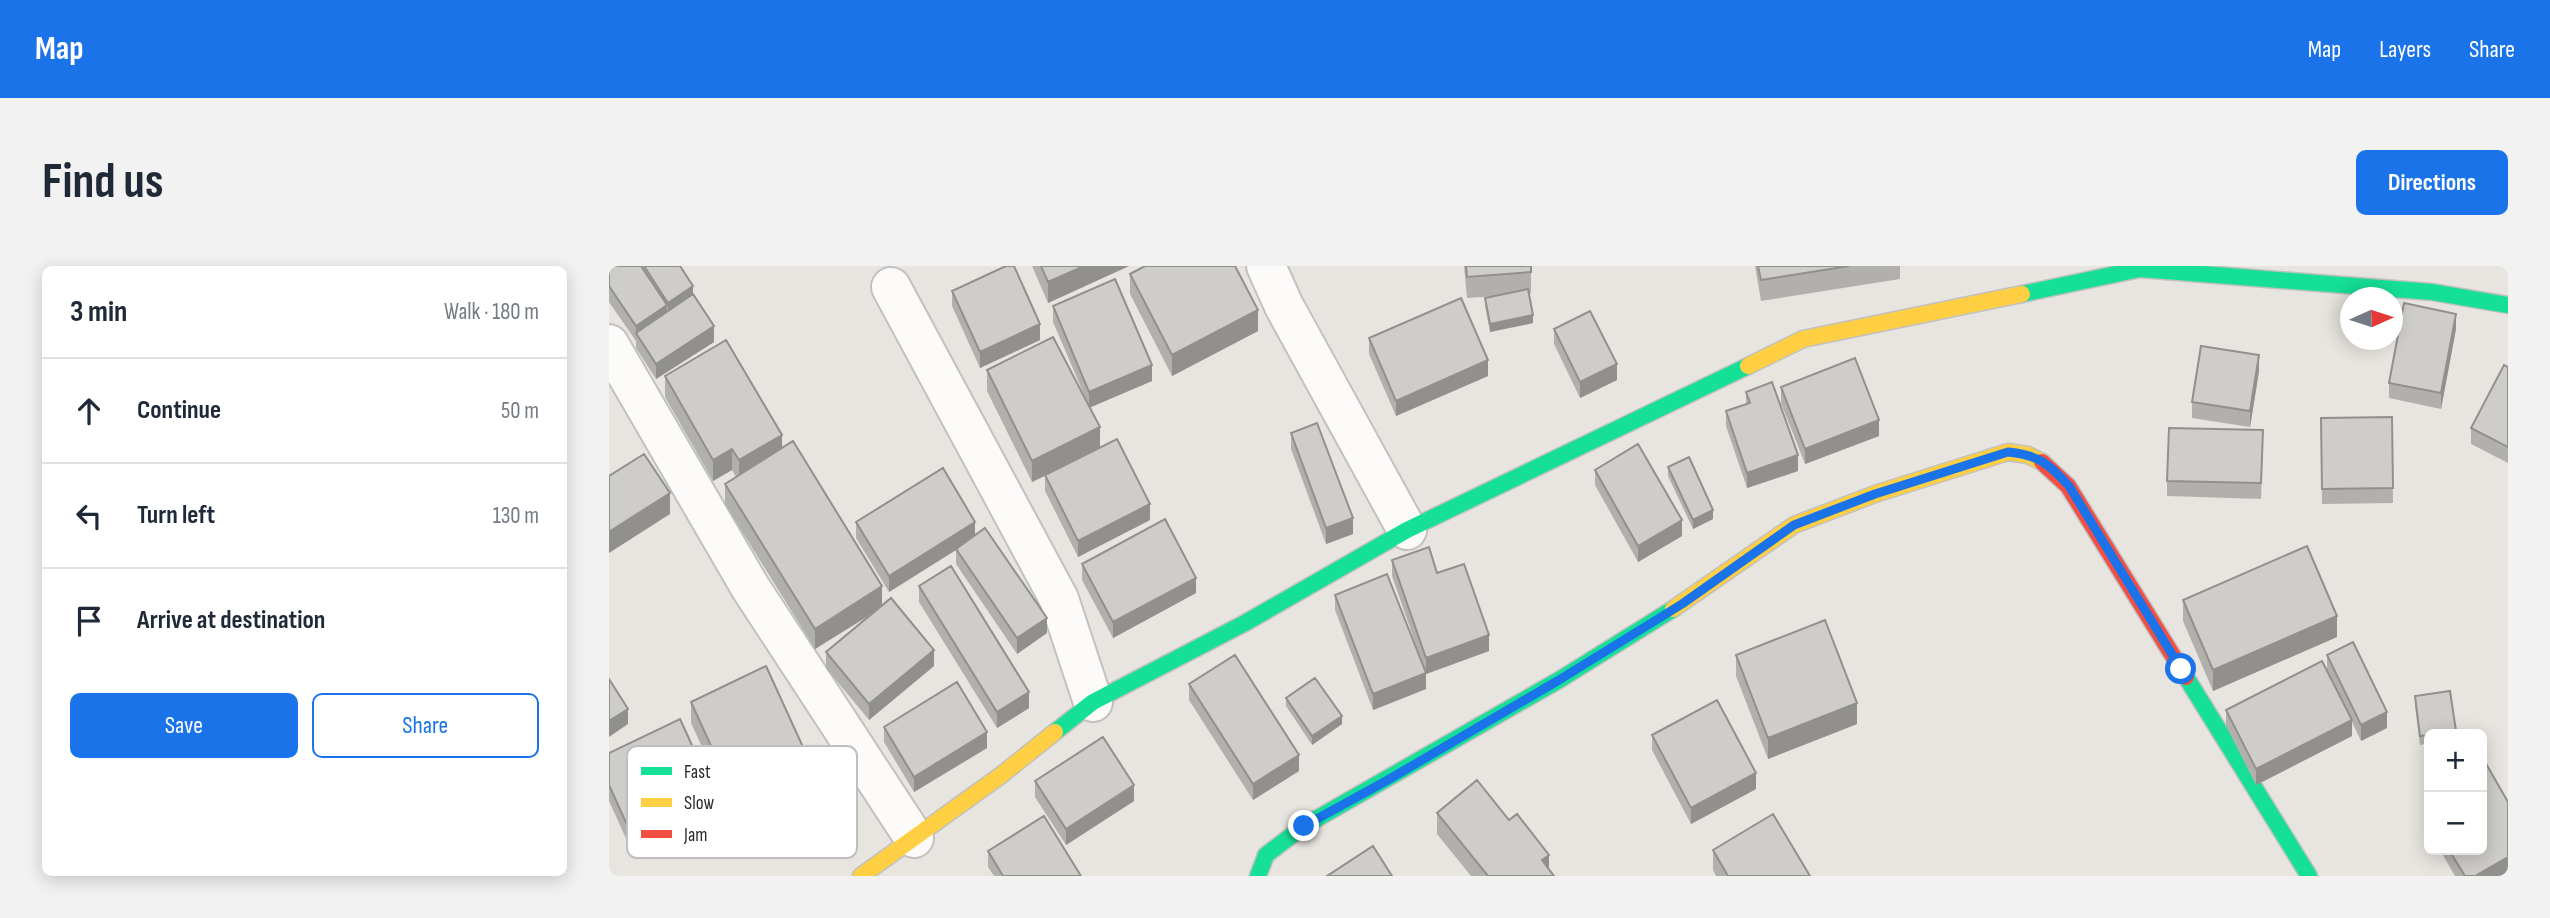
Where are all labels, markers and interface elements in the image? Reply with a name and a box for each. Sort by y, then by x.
text: Map [35,29,84,69]
text: Map [2308,35,2341,64]
text: Layers [2379,35,2431,64]
text: Share [2469,35,2515,64]
button: Directions [2356,150,2508,215]
text: Find us [42,153,164,212]
north arrow [2340,287,2403,350]
text: 3 min [70,294,127,330]
text: Walk · 180 m [444,298,539,326]
icon: ahead [70,392,108,430]
text: Continue [137,395,221,426]
text: 50 m [501,397,539,425]
icon: left [70,497,108,535]
text: Turn left [137,500,215,531]
text: 130 m [493,502,539,530]
icon: arrive [70,602,108,640]
text: Arrive at destination [137,605,325,636]
route start [2165,653,2196,684]
button: Save [70,693,298,758]
button: Share [312,693,539,758]
map controls [2424,729,2487,855]
button: + [2424,729,2487,792]
legend [627,746,857,858]
text: Fast [684,761,711,784]
text: Slow [684,792,714,815]
button: − [2424,792,2487,855]
route end [1288,810,1319,841]
text: Jam [683,824,707,847]

